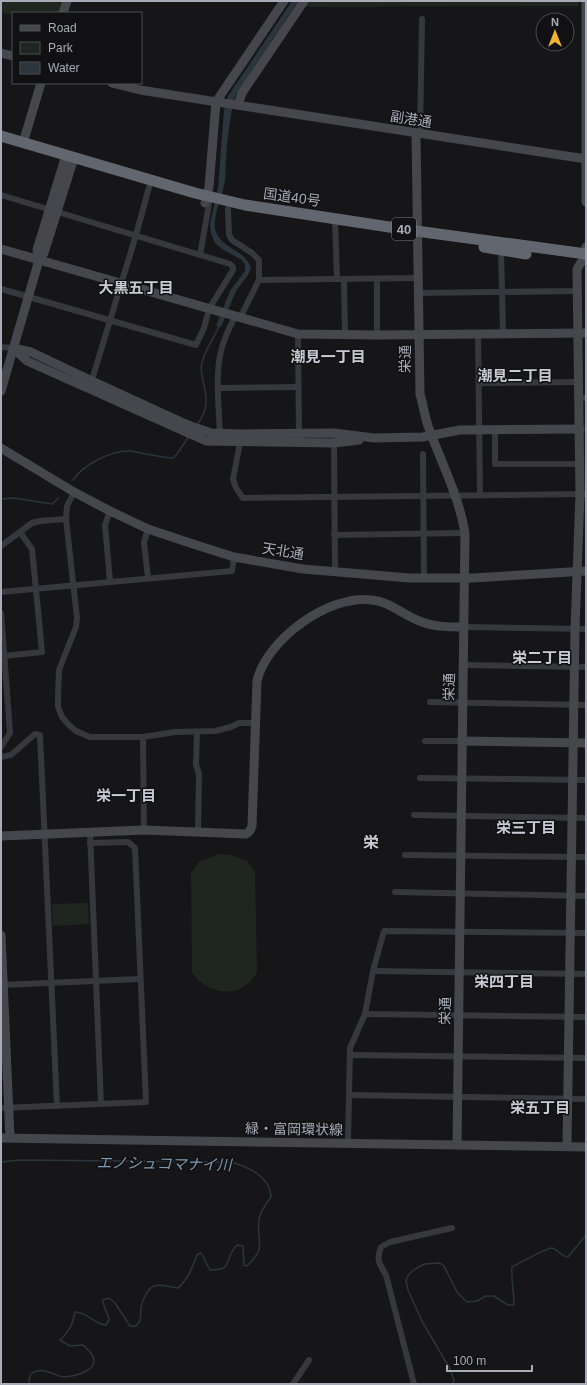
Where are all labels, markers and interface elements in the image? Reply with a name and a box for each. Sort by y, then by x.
legend [12,12,142,84]
north arrow [535,12,575,52]
text: N [551,16,559,28]
text: Road [48,21,77,35]
text: Park [48,41,74,55]
text: Water [48,61,80,75]
street label: 副港通 [389,108,433,130]
street label: 国道40号 [262,185,322,209]
road number: 40 [392,218,416,240]
district label: 大黒五丁目 [98,279,174,296]
street label: 栄通 [397,345,413,373]
district label: 潮見一丁目 [290,348,366,365]
district label: 潮見二丁目 [477,367,553,384]
street label: 天北通 [261,540,305,562]
district label: 栄二丁目 [512,649,572,666]
street label: 栄通 [441,673,457,701]
district label: 栄一丁目 [96,787,156,804]
district label: 栄三丁目 [496,819,556,836]
district label: 栄 [363,834,379,851]
district label: 栄四丁目 [474,973,534,990]
street label: 栄通 [437,997,453,1025]
district label: 栄五丁目 [510,1099,570,1116]
street label: 緑・富岡環状線 [245,1120,343,1138]
water label: エノシュコマナイ川 [96,1154,234,1173]
scale bar [447,1347,532,1373]
text: 100 m [453,1354,486,1368]

